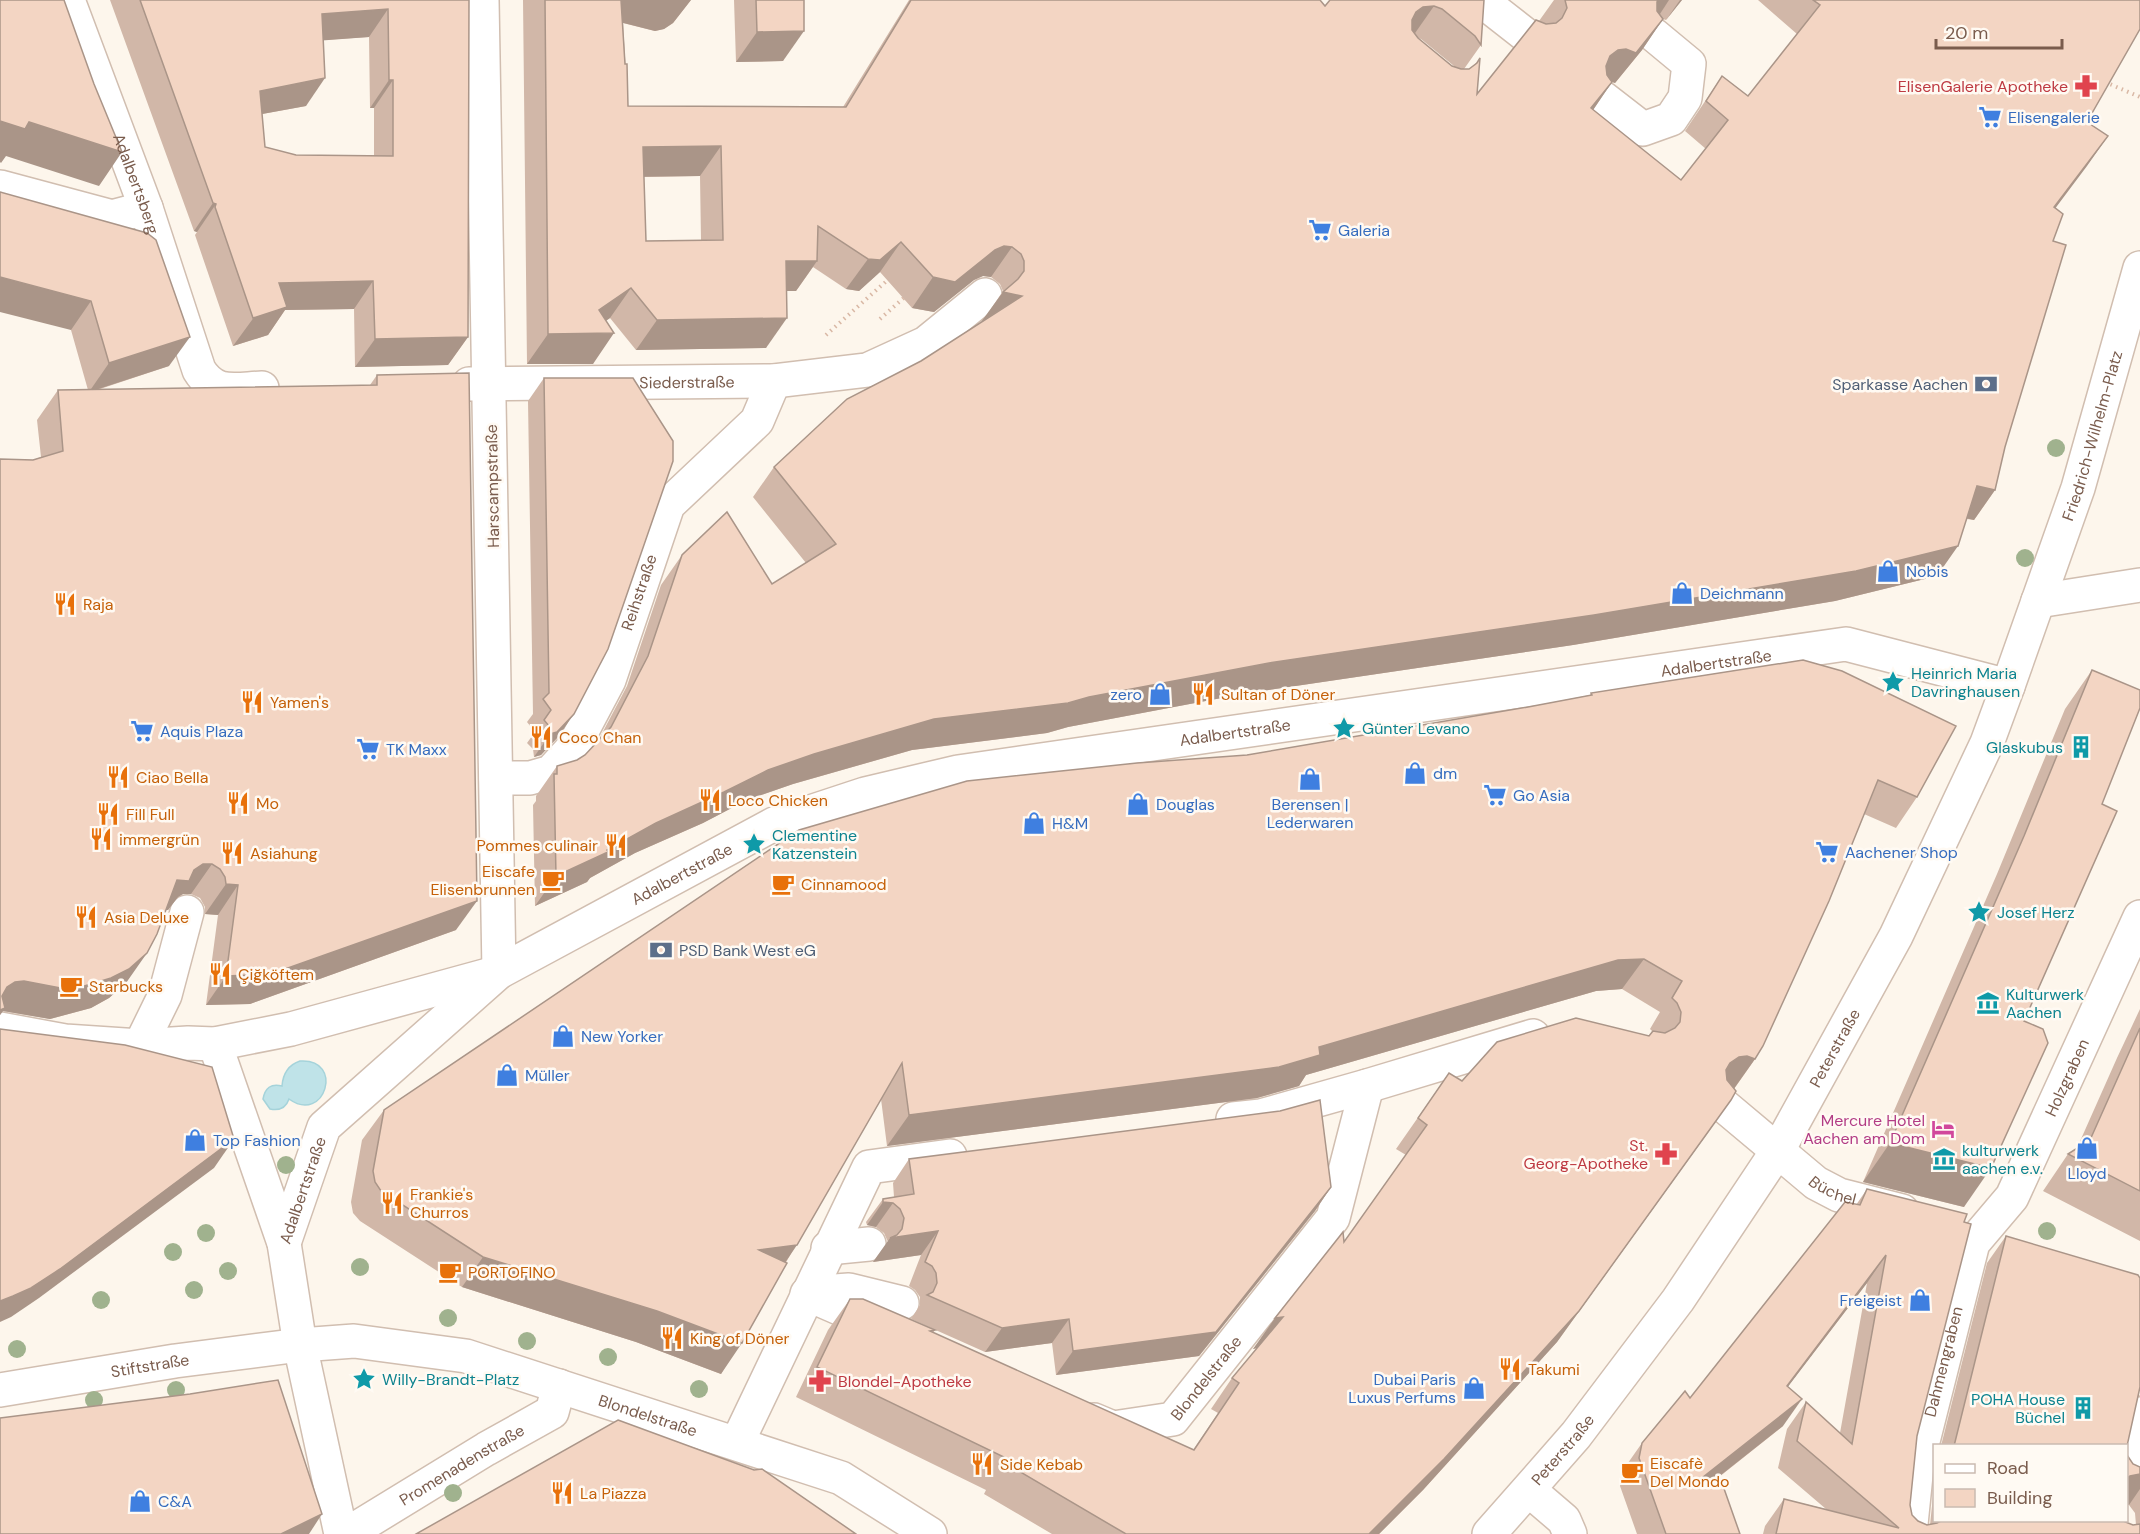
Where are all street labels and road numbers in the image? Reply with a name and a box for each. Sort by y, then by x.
street label: Adalbertsberg [108,131,164,237]
street label: Friedrich-Wilhelm-Platz [2057,348,2127,524]
street label: Siederstraße [639,371,735,393]
street label: Harscampstraße [481,424,504,548]
street label: Reihstraße [616,551,662,633]
street label: Adalbertstraße [1659,645,1773,682]
street label: Adalbertstraße [1178,714,1292,751]
street label: Adalbertstraße [628,838,736,910]
street label: Peterstraße [1805,1005,1865,1091]
street label: Holzgraben [2040,1036,2094,1120]
street label: Adalbertstraße [275,1134,331,1247]
street label: Büchel [1804,1171,1859,1210]
street label: Dahmengraben [1920,1304,1968,1419]
street label: Blondelstraße [1166,1331,1246,1425]
street label: Stiftstraße [109,1349,190,1382]
street label: Blondelstraße [596,1390,700,1442]
street label: Peterstraße [1527,1410,1599,1490]
street label: Promenadenstraße [396,1420,528,1511]

